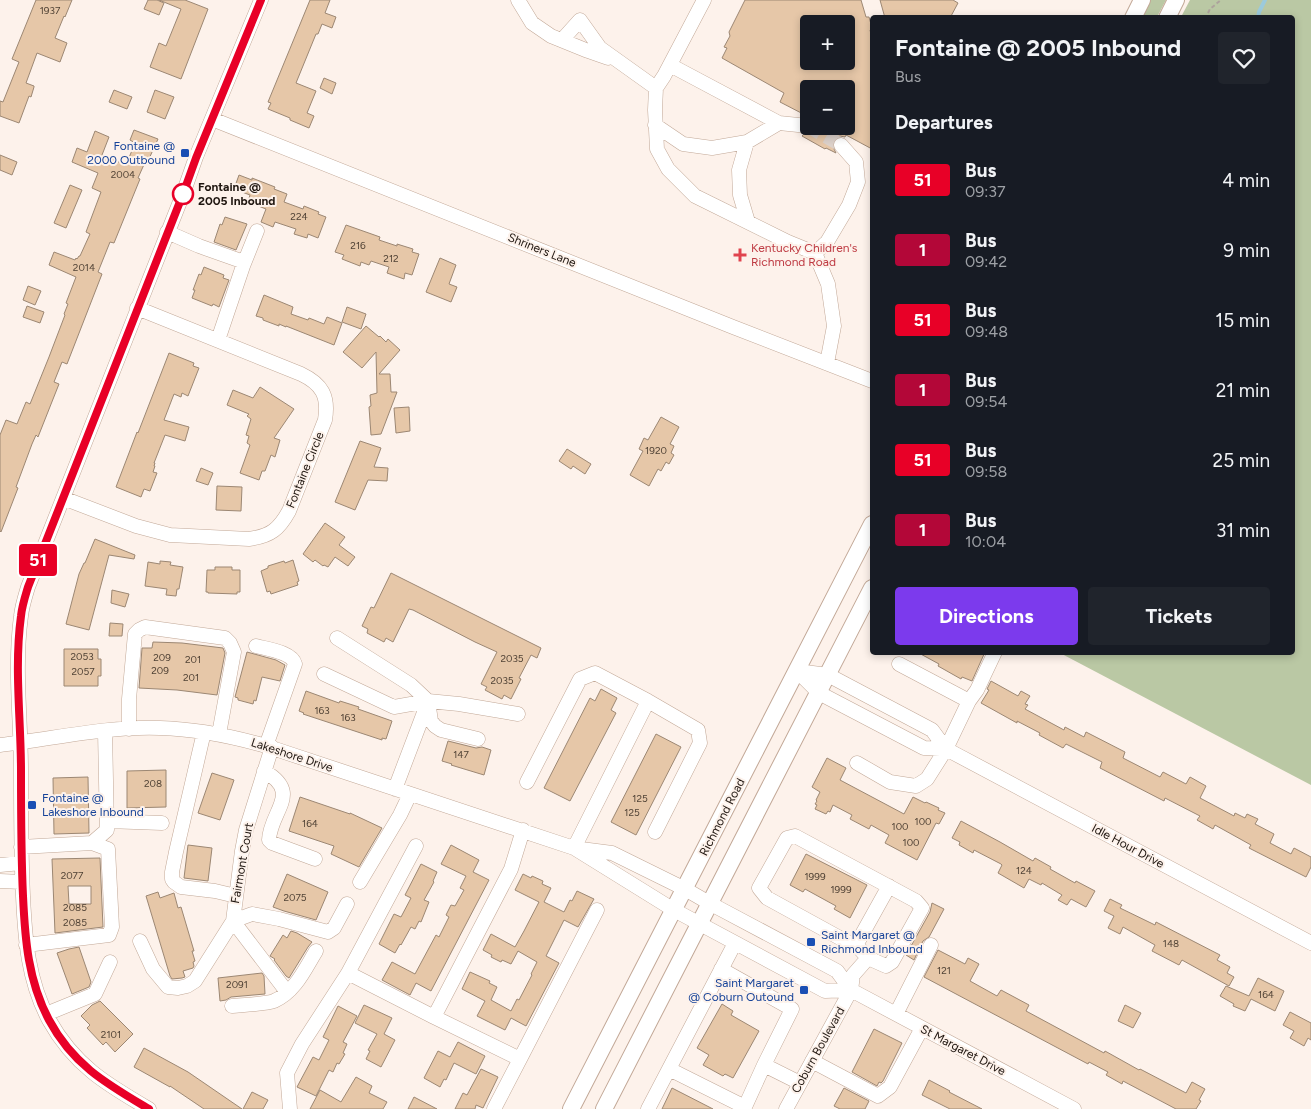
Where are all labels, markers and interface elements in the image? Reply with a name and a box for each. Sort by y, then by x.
house number: 1937 [40,4,61,17]
map controls [800,15,855,135]
button: + [800,15,855,70]
button: heart [1218,32,1270,84]
text: Fontaine @ 2005 Inbound [895,33,1181,62]
text: Bus [895,67,921,86]
button: − [800,80,855,135]
text: Departures [895,111,993,134]
place label: Fontaine @ 2000 Outbound [87,139,175,167]
marker: Fontaine @ 2000 Outbound [179,147,191,159]
text: Bus [965,159,996,182]
house number: 2004 [111,168,135,181]
text: 51 [913,169,932,191]
text: 4 min [1222,169,1270,192]
place label: Fontaine @ 2005 Inbound [198,180,276,208]
text: 09:37 [965,182,1006,201]
marker: Fontaine @ 2005 Inbound [172,183,194,205]
house number: 224 [290,210,308,223]
text: Bus [965,229,996,252]
street label: Shriners Lane [506,230,579,270]
house number: 216 [350,239,366,252]
text: 1 [919,239,926,261]
text: 9 min [1223,239,1270,262]
place label: Kentucky Children's Richmond Road [751,241,858,269]
marker: Kentucky Children's Richmond Road [733,248,747,262]
house number: 212 [383,252,399,265]
text: 09:42 [965,252,1007,271]
house number: 2014 [73,261,95,274]
text: Bus [965,299,996,322]
text: 51 [913,309,932,331]
text: 15 min [1215,309,1270,332]
text: 09:48 [965,322,1008,341]
text: Bus [965,369,996,392]
text: 1 [919,379,926,401]
text: 21 min [1216,379,1270,402]
text: 09:54 [965,392,1008,411]
street label: Fontaine Circle [283,429,327,510]
text: Bus [965,439,996,462]
house number: 1920 [645,444,667,457]
text: 51 [913,449,932,471]
text: 25 min [1213,449,1270,472]
text: 09:58 [965,462,1007,481]
text: Bus [965,509,996,532]
text: 1 [919,519,926,541]
text: 31 min [1216,519,1270,542]
text: 10:04 [965,532,1006,551]
line badge: 51 [15,544,60,576]
text: 51 [29,549,47,571]
button: Directions [895,587,1078,645]
button: Tickets [1088,587,1270,645]
house number: 2053 [70,650,94,663]
house number: 209 [153,651,171,664]
house number: 2035 [500,652,524,665]
house number: 201 [185,653,201,666]
house number: 209 [151,664,169,677]
house number: 2057 [71,665,95,678]
house number: 201 [183,671,199,684]
house number: 2035 [490,674,514,687]
house number: 163 [314,704,330,717]
house number: 163 [340,711,356,724]
street label: Lakeshore Drive [249,735,335,775]
house number: 147 [453,748,469,761]
street label: Richmond Road [696,776,748,858]
house number: 208 [144,777,162,790]
place label: Fontaine @ Lakeshore Inbound [42,791,144,819]
house number: 125 [632,792,648,805]
marker: Fontaine @ Lakeshore Inbound [26,799,38,811]
house number: 125 [624,806,640,819]
house number: 100 [915,815,931,828]
house number: 164 [302,817,318,830]
house number: 100 [892,820,908,833]
street label: Fairmont Court [228,821,256,904]
street label: Idle Hour Drive [1089,821,1167,871]
house number: 100 [903,836,919,849]
house number: 124 [1016,864,1032,877]
house number: 2077 [61,869,84,882]
house number: 1999 [804,870,826,883]
house number: 1999 [830,883,852,896]
house number: 2075 [283,891,307,904]
house number: 2085 [63,901,87,914]
house number: 2085 [63,916,87,929]
place label: Saint Margaret @ Richmond Inbound [821,928,923,956]
marker: Saint Margaret @ Richmond Inbound [805,936,817,948]
house number: 148 [1163,937,1179,950]
house number: 121 [937,964,951,977]
place label: Saint Margaret @ Coburn Outound [688,976,794,1004]
house number: 2091 [226,978,248,991]
marker: Saint Margaret @ Coburn Outound [798,984,810,996]
house number: 164 [1258,988,1274,1001]
street label: Coburn Boulevard [789,1004,847,1096]
street label: St Margaret Drive [918,1022,1008,1079]
house number: 2101 [101,1028,121,1041]

